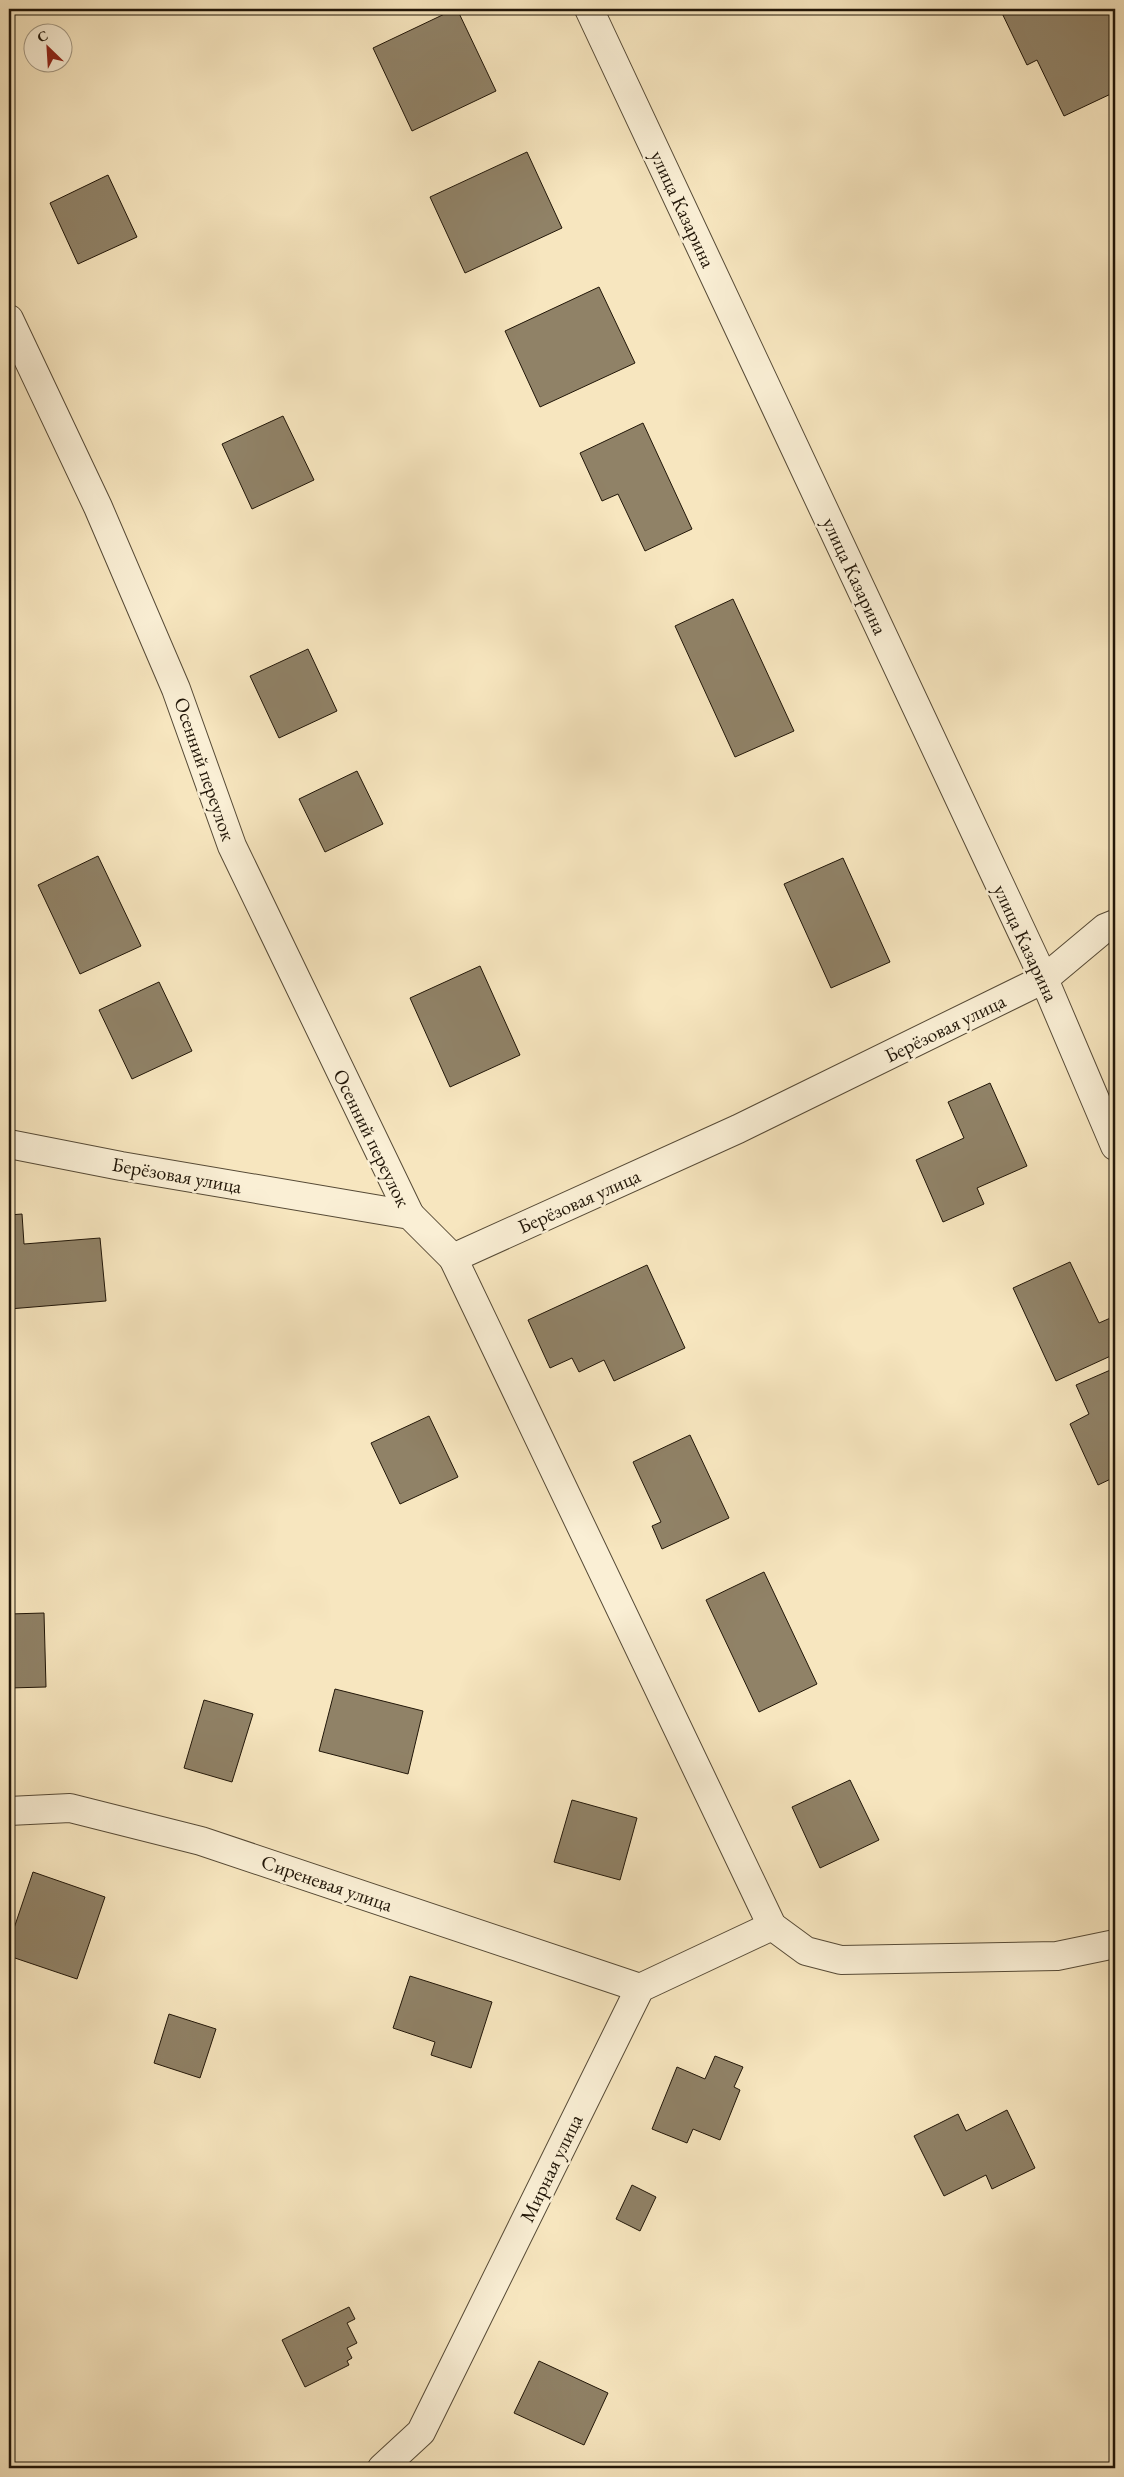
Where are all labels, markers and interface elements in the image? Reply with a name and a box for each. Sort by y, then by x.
north arrow [22,22,72,72]
text: С [34,26,51,46]
street label: улица Казарина [644,146,722,272]
street label: улица Казарина [816,513,894,639]
street label: Осенний переулок [168,694,242,845]
street label: улица Казарина [987,880,1065,1006]
street label: Берёзовая улица [880,988,1010,1068]
street label: Осенний переулок [327,1065,417,1212]
street label: Берёзовая улица [110,1151,244,1199]
street label: Берёзовая улица [514,1162,644,1240]
street label: Сиреневая улица [258,1848,396,1918]
street label: Мирная улица [514,2110,588,2226]

